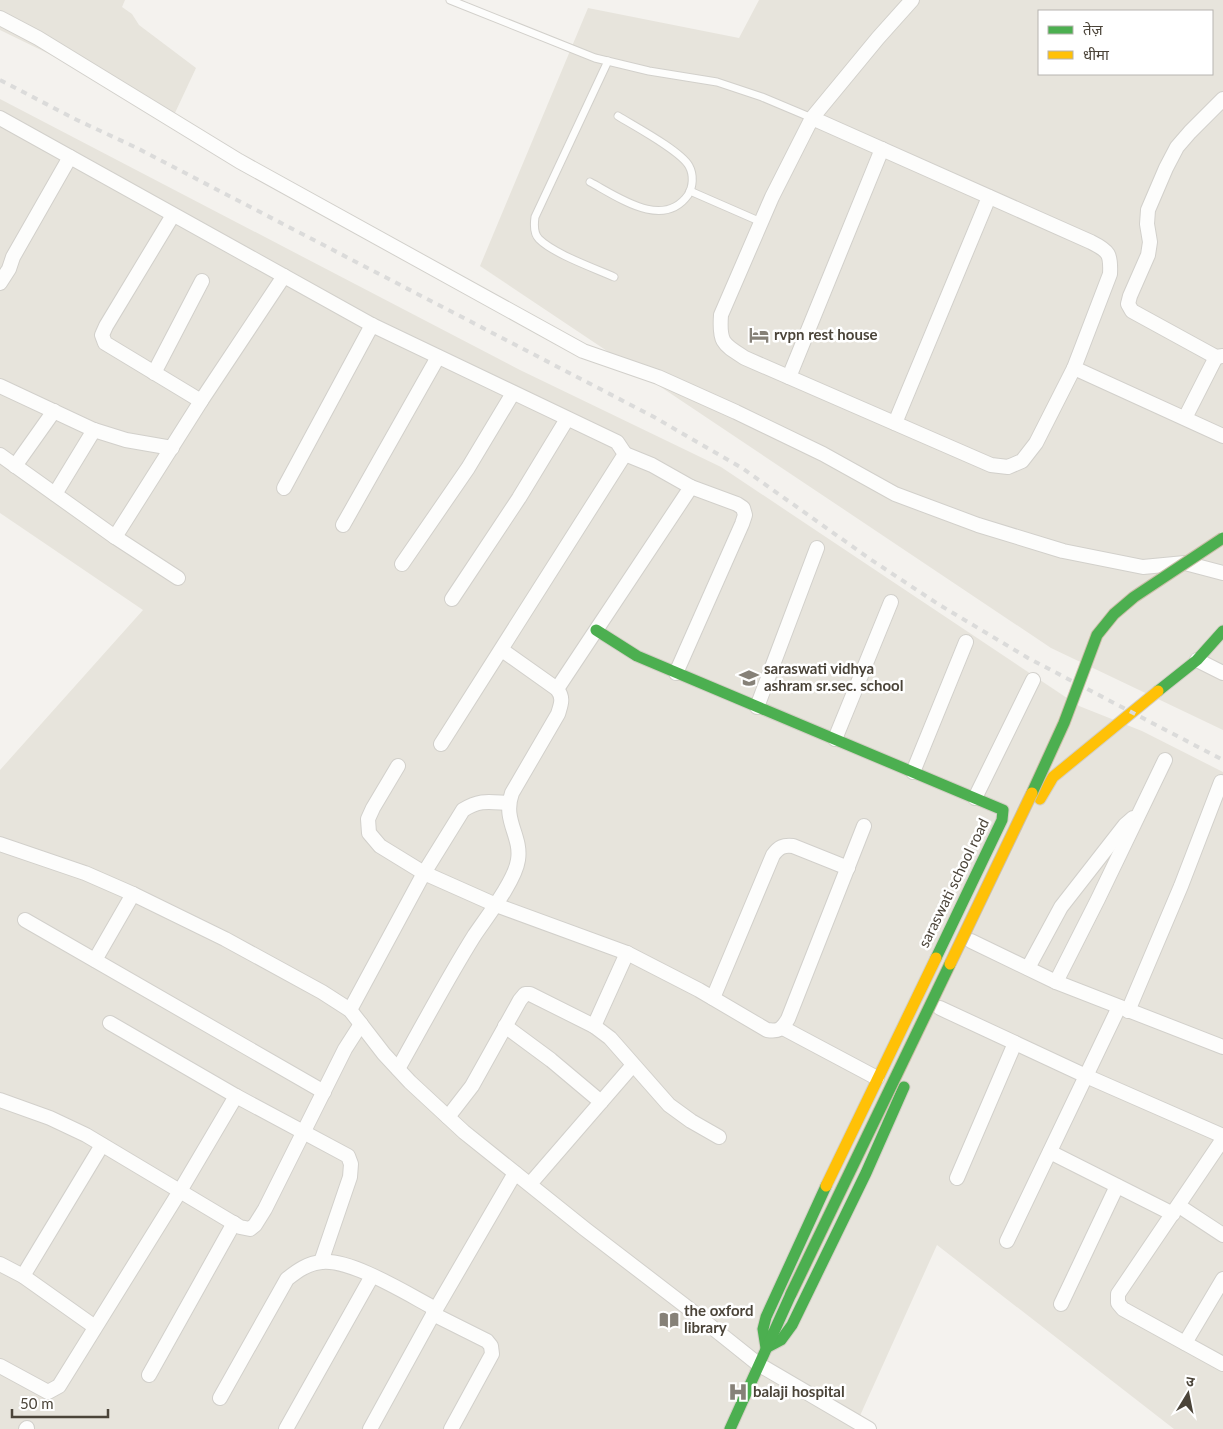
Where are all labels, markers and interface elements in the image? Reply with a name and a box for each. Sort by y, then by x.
legend [1038,10,1213,75]
text: तेज़ [1083,20,1104,38]
text: धीमा [1083,45,1110,63]
hotel icon: rvpn rest house [748,324,770,346]
place label: rvpn rest house [774,325,877,343]
place label: saraswati vidhya ashram sr.sec. school [764,659,903,694]
school or university icon: saraswati vidhya ashram sr.sec. school [738,667,760,689]
street label: saraswati school road [914,815,992,950]
place label: the oxford library [684,1301,754,1336]
library icon: the oxford library [658,1309,680,1331]
north arrow [1163,1369,1213,1419]
text: उ [1185,1372,1197,1390]
hospital icon: balaji hospital [727,1381,749,1403]
place label: balaji hospital [753,1382,845,1400]
scale bar [12,1386,109,1418]
text: 50 m [20,1394,54,1412]

